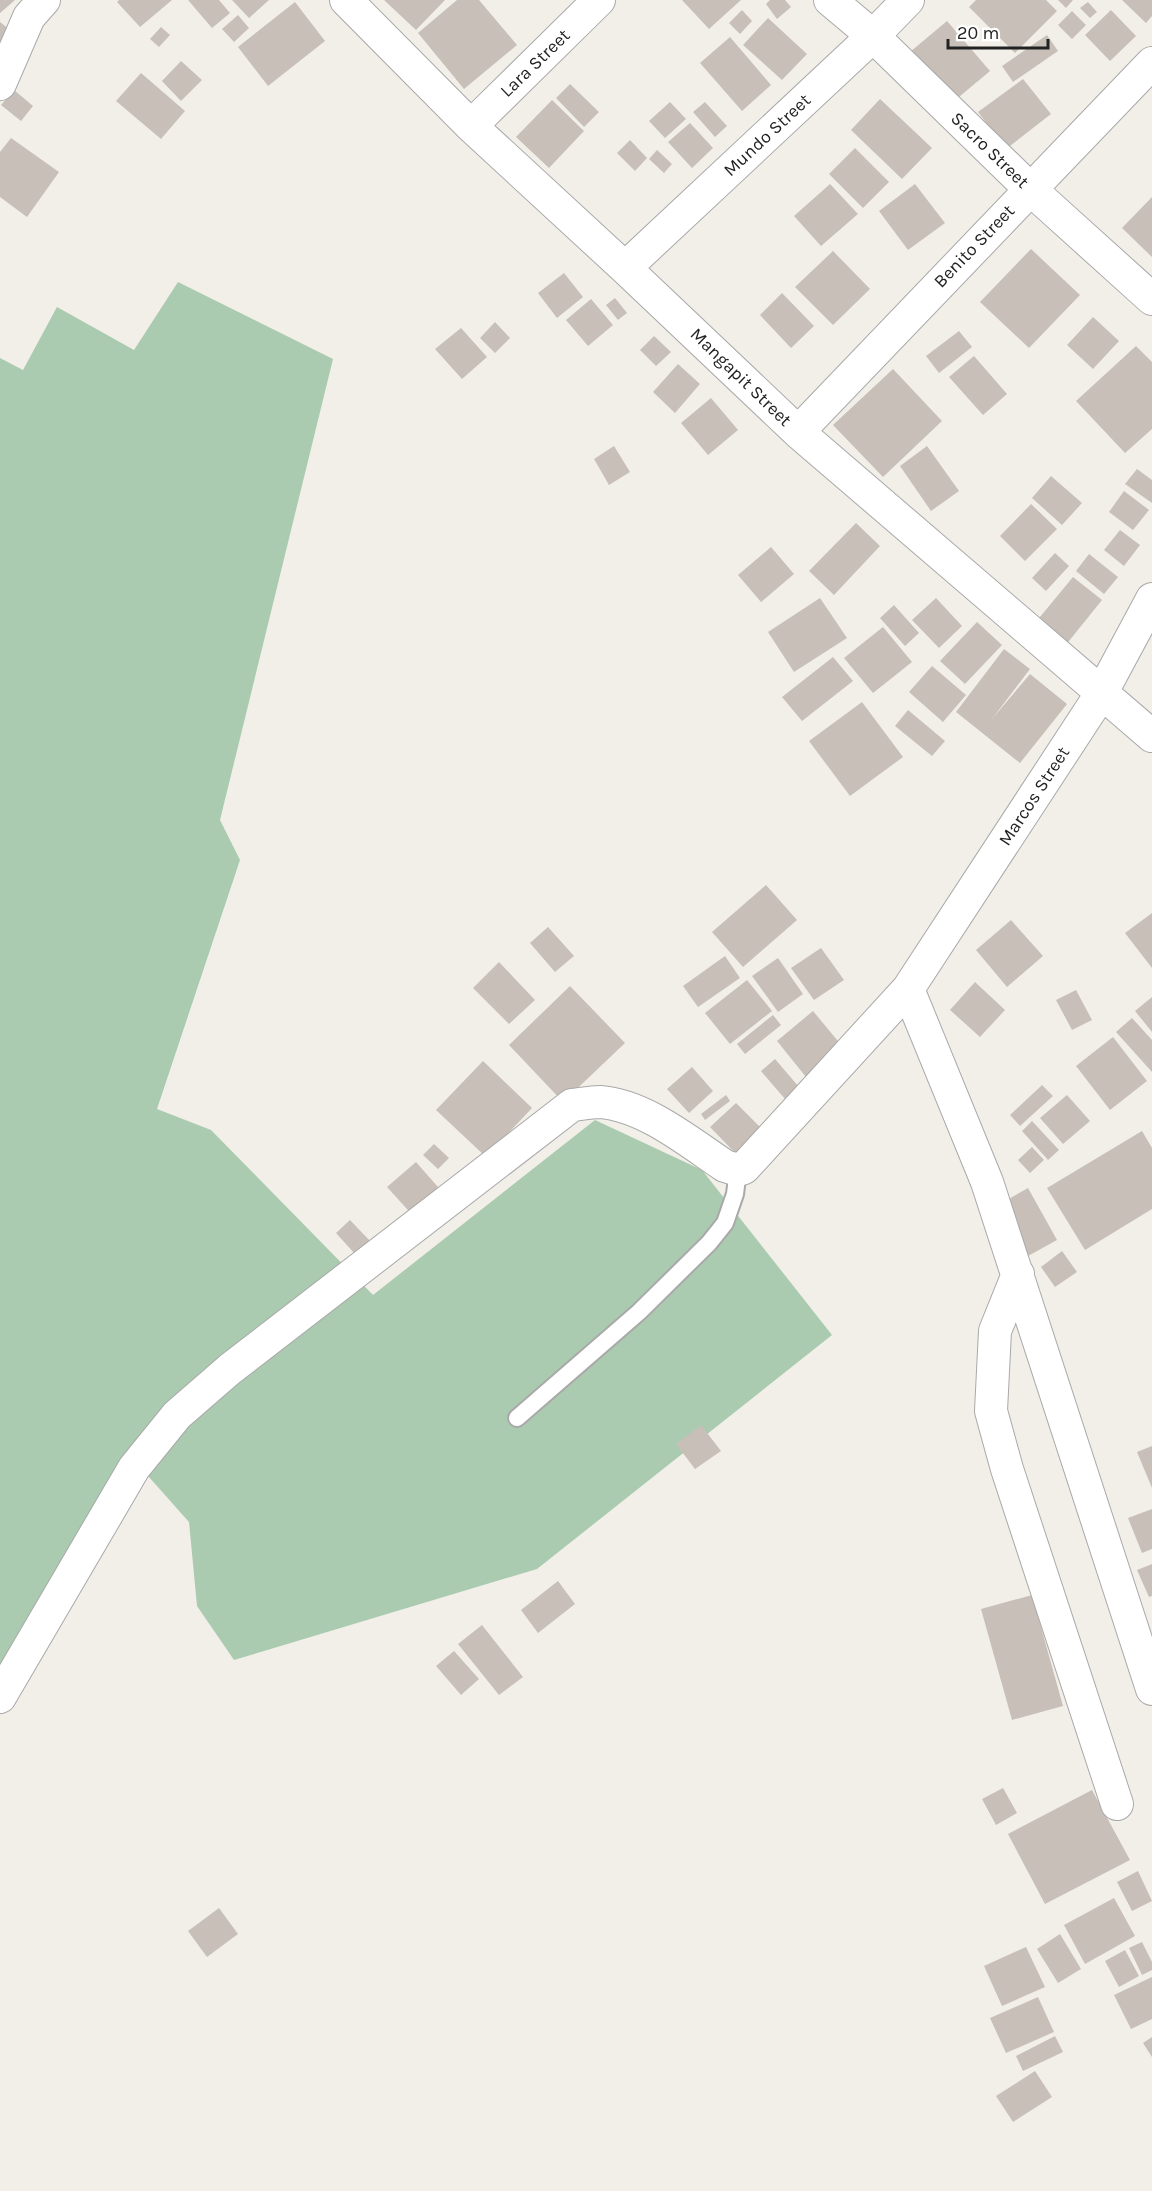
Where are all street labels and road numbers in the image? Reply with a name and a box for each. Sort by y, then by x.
street label: Lara Street [496,24,575,102]
street label: Mundo Street [719,89,815,181]
street label: Sacro Street [946,107,1034,193]
street label: Benito Street [929,200,1019,292]
street label: Mangapit Street [686,323,796,431]
street label: Marcos Street [994,742,1074,850]

